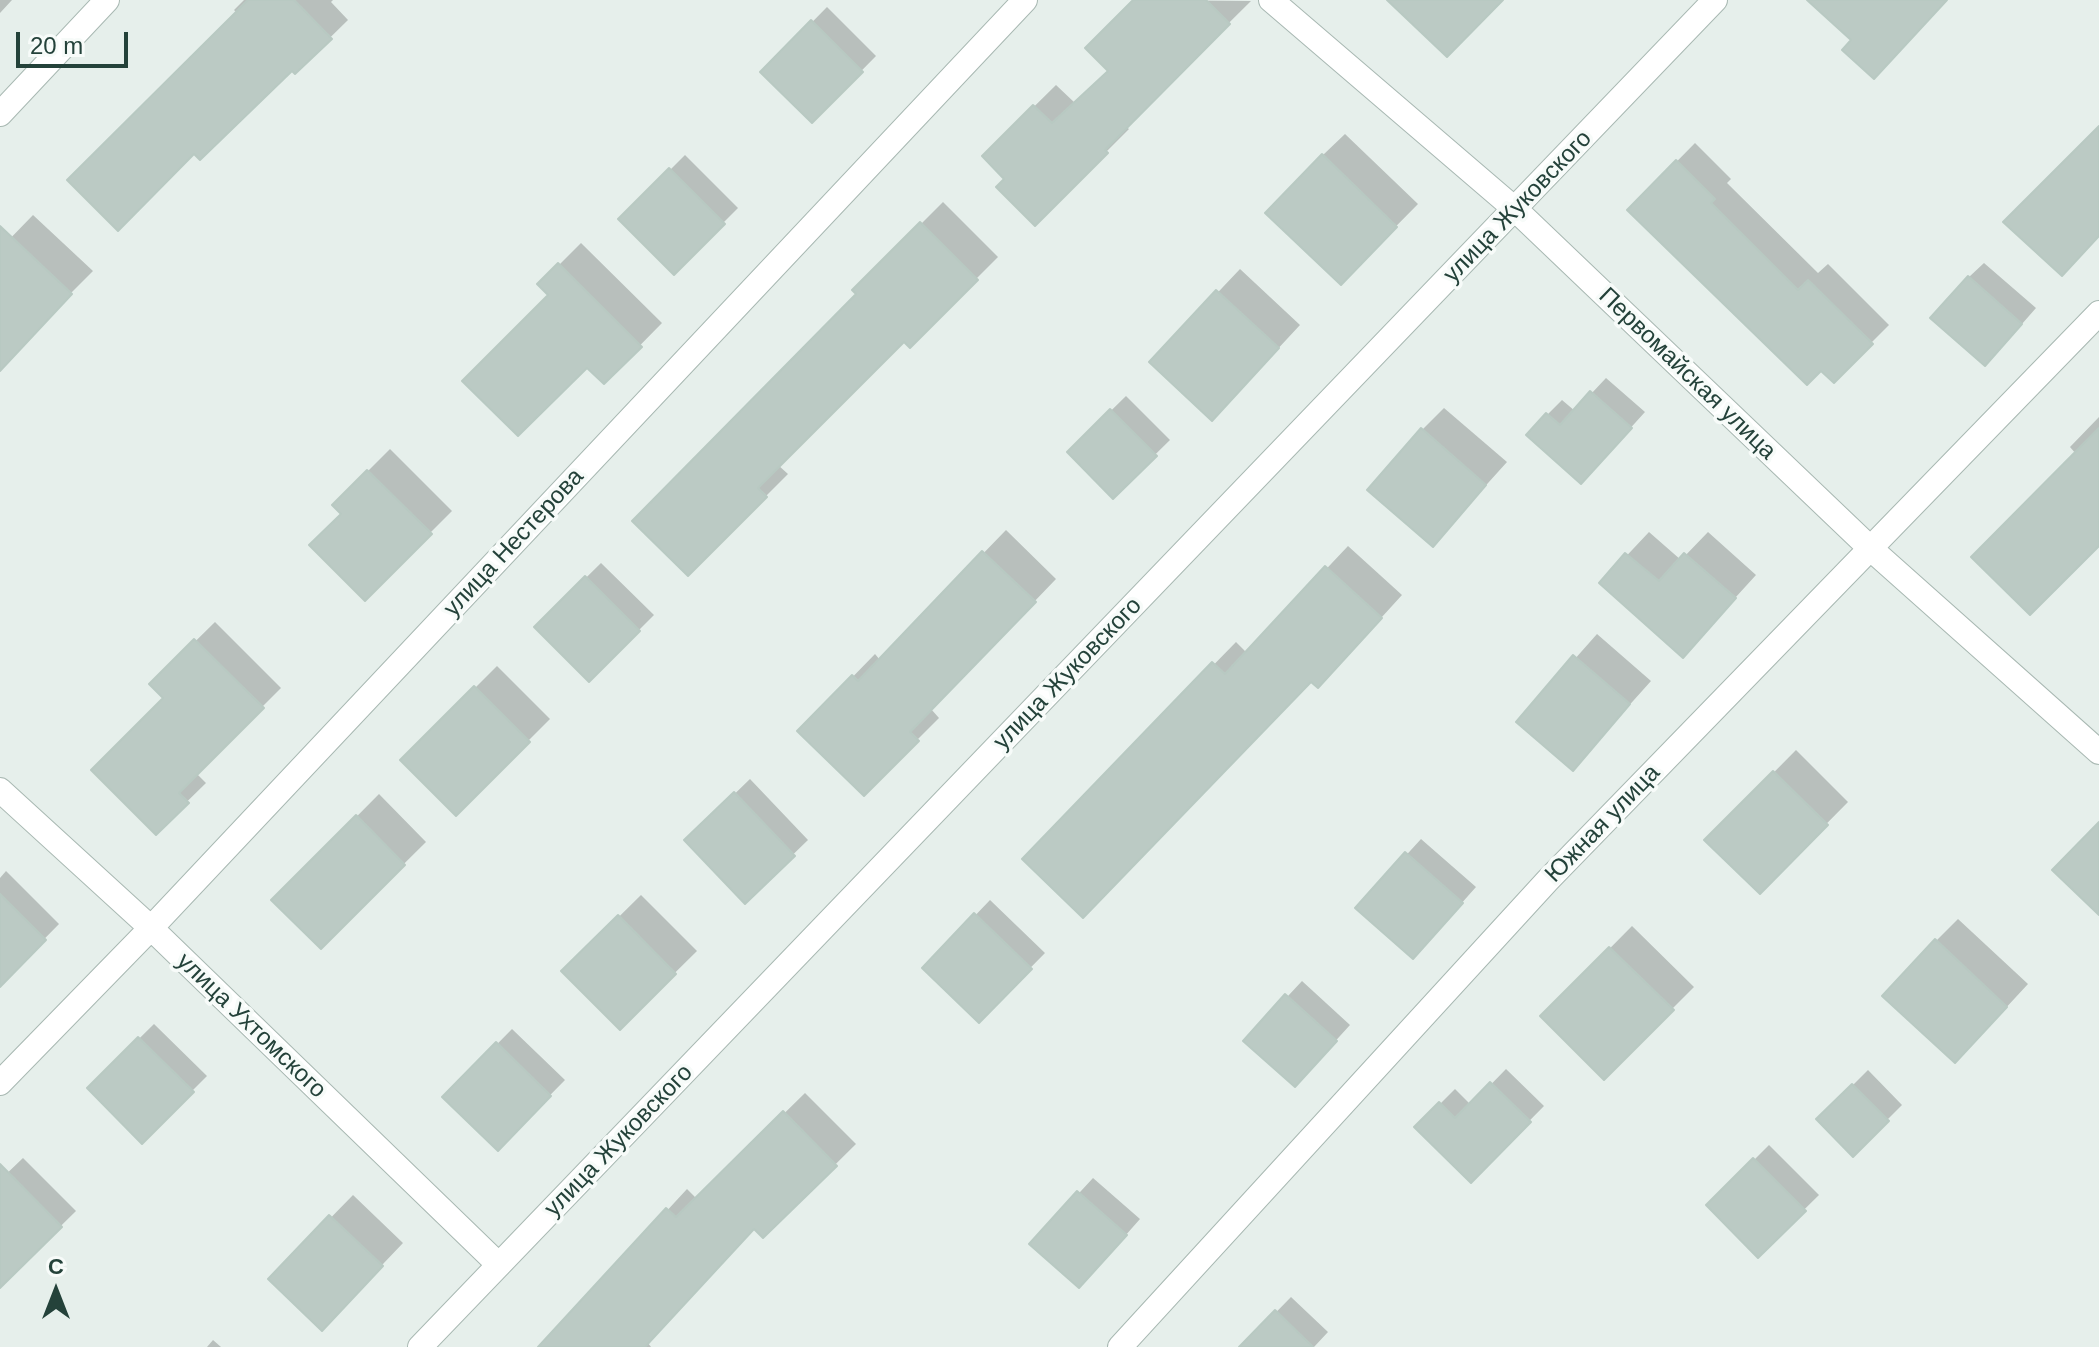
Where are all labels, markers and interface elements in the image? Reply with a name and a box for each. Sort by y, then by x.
scale bar [20,16,132,66]
text: 20 m [30,32,83,59]
street label: улица Жуковского [1438,125,1598,289]
street label: Первомайская улица [1592,282,1782,466]
street label: улица Нестерова [438,463,590,623]
street label: улица Жуковского [988,592,1148,756]
street label: Южная улица [1540,759,1666,889]
street label: улица Ухтомского [170,947,332,1105]
street label: улица Жуковского [539,1059,699,1223]
north arrow [16,1251,96,1331]
text: С [48,1254,64,1279]

